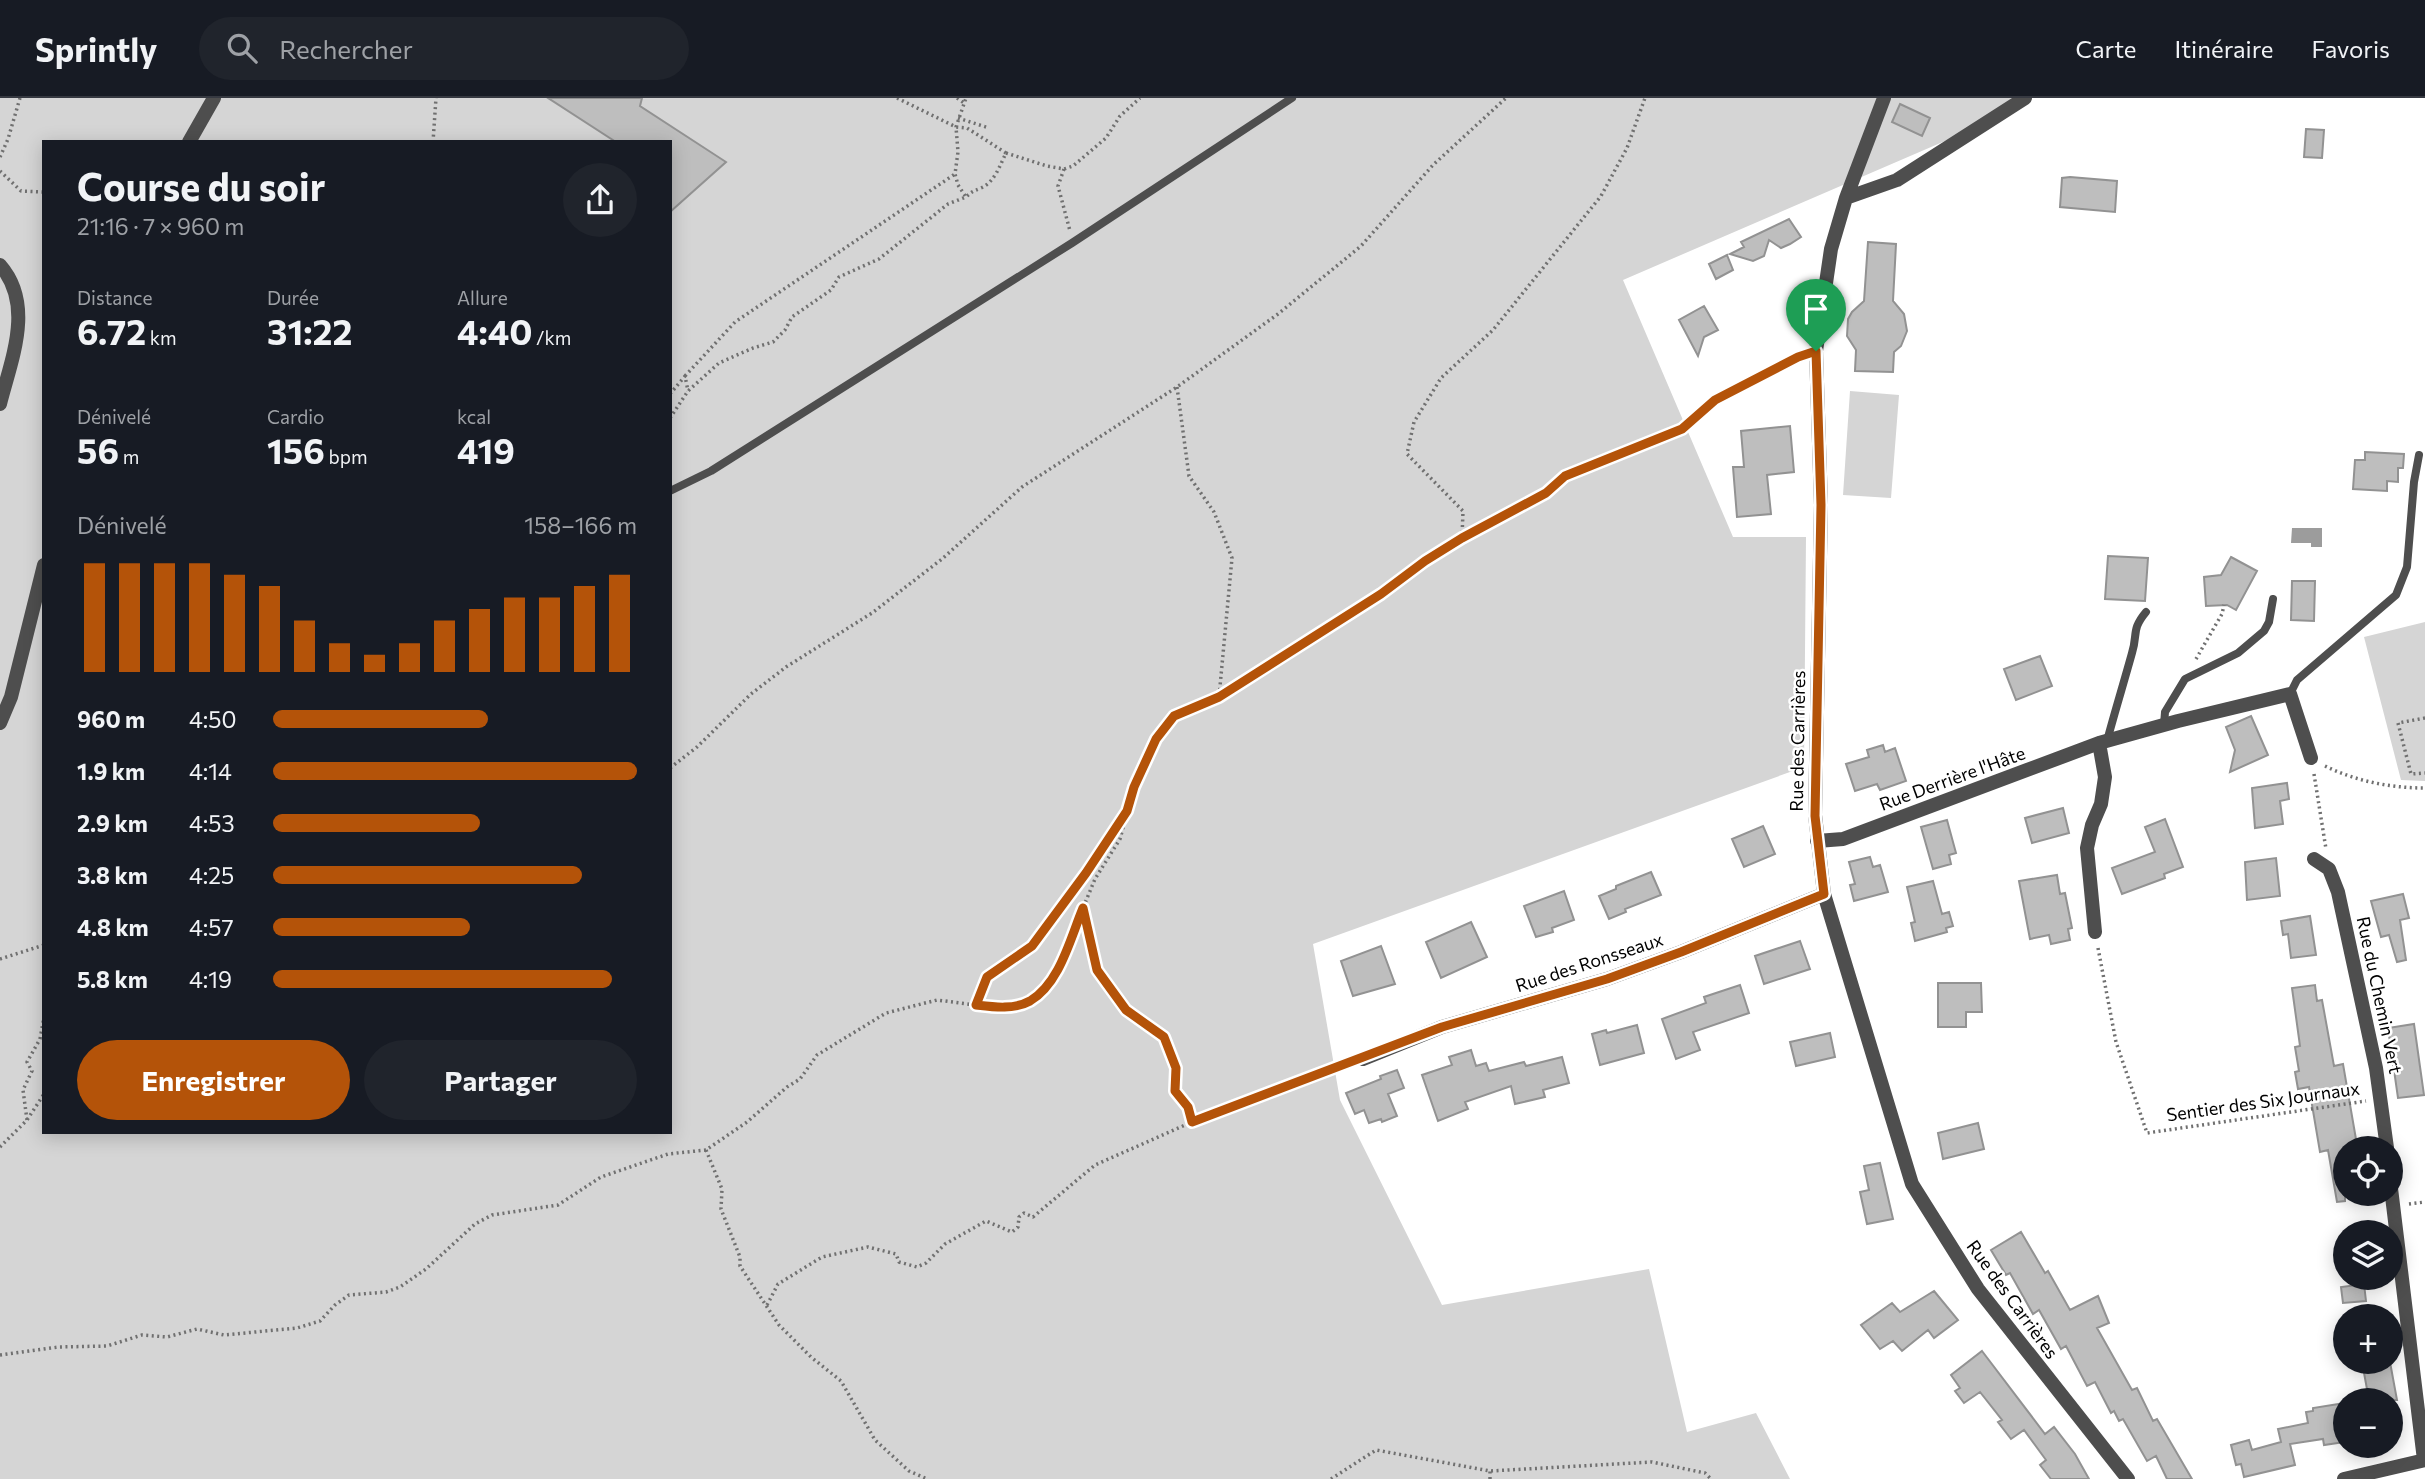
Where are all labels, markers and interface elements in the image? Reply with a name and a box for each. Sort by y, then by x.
search box [199,17,689,80]
text: Sprintly [35,28,157,69]
icon: search [223,29,261,67]
text: Rechercher [279,33,413,64]
text: Carte [2076,34,2137,63]
text: Itinéraire [2175,34,2274,63]
text: Favoris [2312,34,2390,63]
text: Course du soir [77,162,325,209]
button: share [563,163,637,237]
text: 21:16 · 7 × 960 m [77,212,244,240]
pin [1786,279,1846,351]
text: Distance [77,286,153,309]
text: Durée [267,286,319,309]
text: Allure [457,286,508,309]
icon: arrive [1797,290,1835,328]
text: 6.72 [77,309,146,352]
text: 31:22 [267,309,352,352]
text: 4:40 [457,309,532,352]
text: km [146,326,177,349]
text: /km [532,326,571,349]
text: Dénivelé [77,405,151,428]
text: Cardio [267,405,324,428]
text: kcal [457,405,491,428]
text: 56 [77,428,119,471]
text: 156 [267,428,325,471]
text: 419 [457,428,515,471]
text: m [119,445,139,468]
text: bpm [325,445,368,468]
text: Dénivelé [77,511,167,539]
text: 158–166 m [524,511,637,539]
street label: Rue des Carrières [1785,670,1809,812]
text: 960 m [77,705,145,733]
text: 4:50 [189,705,236,733]
street label: Rue Derrière l'Hâte [1876,741,2028,815]
text: 1.9 km [77,757,145,785]
text: 4:14 [189,757,232,785]
text: 2.9 km [77,809,148,837]
text: 4:53 [189,809,235,837]
text: 3.8 km [77,861,148,889]
text: 4:25 [189,861,234,889]
text: 4.8 km [77,913,149,941]
text: 4:57 [189,913,234,941]
street label: Rue du Chemin Vert [2353,914,2407,1076]
street label: Rue des Ronsseaux [1512,928,1666,996]
text: 5.8 km [77,965,148,993]
text: 4:19 [189,965,232,993]
button: Enregistrer [77,1040,350,1120]
button: Partager [364,1040,637,1120]
street label: Sentier des Six Journaux [2165,1076,2361,1125]
map controls [2333,1136,2403,1458]
button: locate [2333,1136,2403,1206]
button: layers [2333,1220,2403,1290]
street label: Rue des Carrières [1963,1235,2063,1363]
button: + [2333,1304,2403,1374]
button: − [2333,1388,2403,1458]

